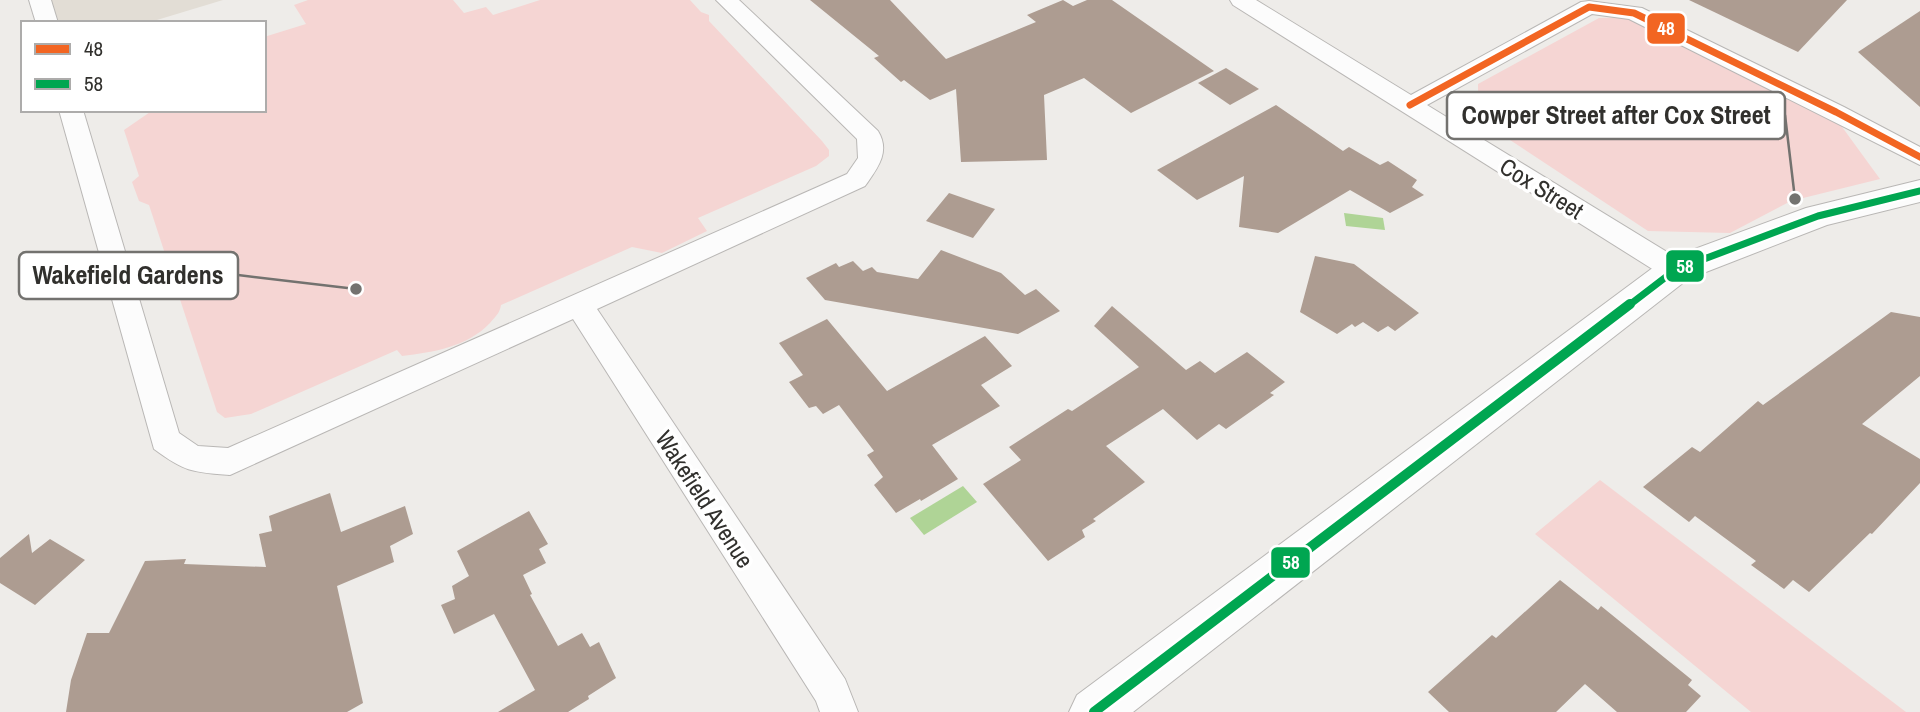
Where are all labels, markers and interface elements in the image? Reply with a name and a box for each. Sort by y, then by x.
line badge: 48 [1646,12,1686,45]
text: 48 [1657,15,1675,41]
legend [21,21,266,112]
text: 48 [84,34,103,63]
text: 58 [84,69,103,98]
callout: Cowper Street after Cox Street [1447,92,1785,139]
text: Cowper Street after Cox Street [1461,97,1771,132]
street label: Cox Street [1494,150,1590,226]
line badge: 58 [1665,249,1705,283]
callout: Wakefield Gardens [19,252,238,299]
text: 58 [1676,253,1694,279]
text: Wakefield Gardens [32,257,224,292]
street label: Wakefield Avenue [649,424,761,574]
line badge: 58 [1270,546,1311,579]
text: 58 [1282,549,1300,575]

